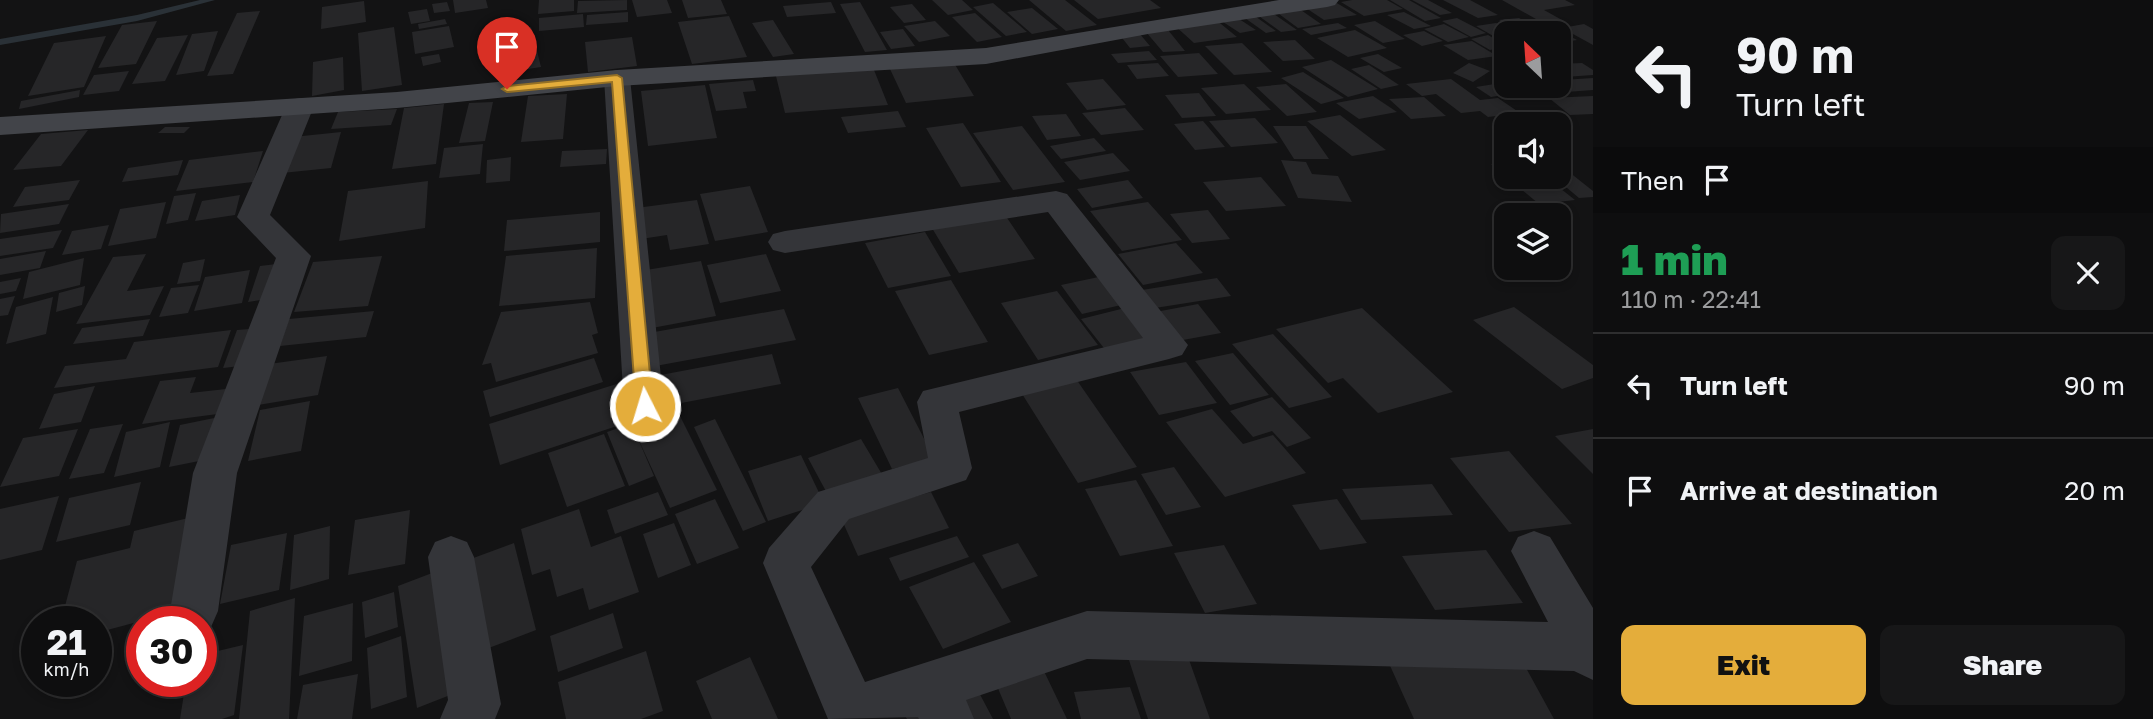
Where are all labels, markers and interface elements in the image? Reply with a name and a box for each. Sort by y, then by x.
pin [477,17,537,89]
north arrow [1494,21,1572,98]
map controls [1494,21,1571,280]
text: 90 m [1736,25,1854,84]
icon: arrive [488,28,526,66]
icon: left [1621,28,1712,119]
text: Turn left [1736,85,1865,123]
button: sound [1494,112,1571,189]
icon: arrive [1698,161,1736,199]
text: Then [1621,165,1684,196]
button: layers [1494,203,1571,280]
text: 1 min [1621,234,1728,284]
button: close [2051,236,2125,310]
text: 110 m · 22:41 [1621,285,1761,313]
icon: left [1621,367,1659,405]
position arrow [608,369,682,443]
text: Turn left [1680,370,1788,401]
text: 90 m [2064,370,2125,401]
icon: arrive [1621,472,1659,510]
text: Arrive at destination [1680,475,1938,506]
text: 20 m [2064,475,2125,506]
speed limit sign: 30 [126,606,217,697]
text: 21 [47,621,86,663]
button: Exit [1621,625,1866,705]
button: Share [1880,625,2125,705]
text: km/h [44,658,89,680]

